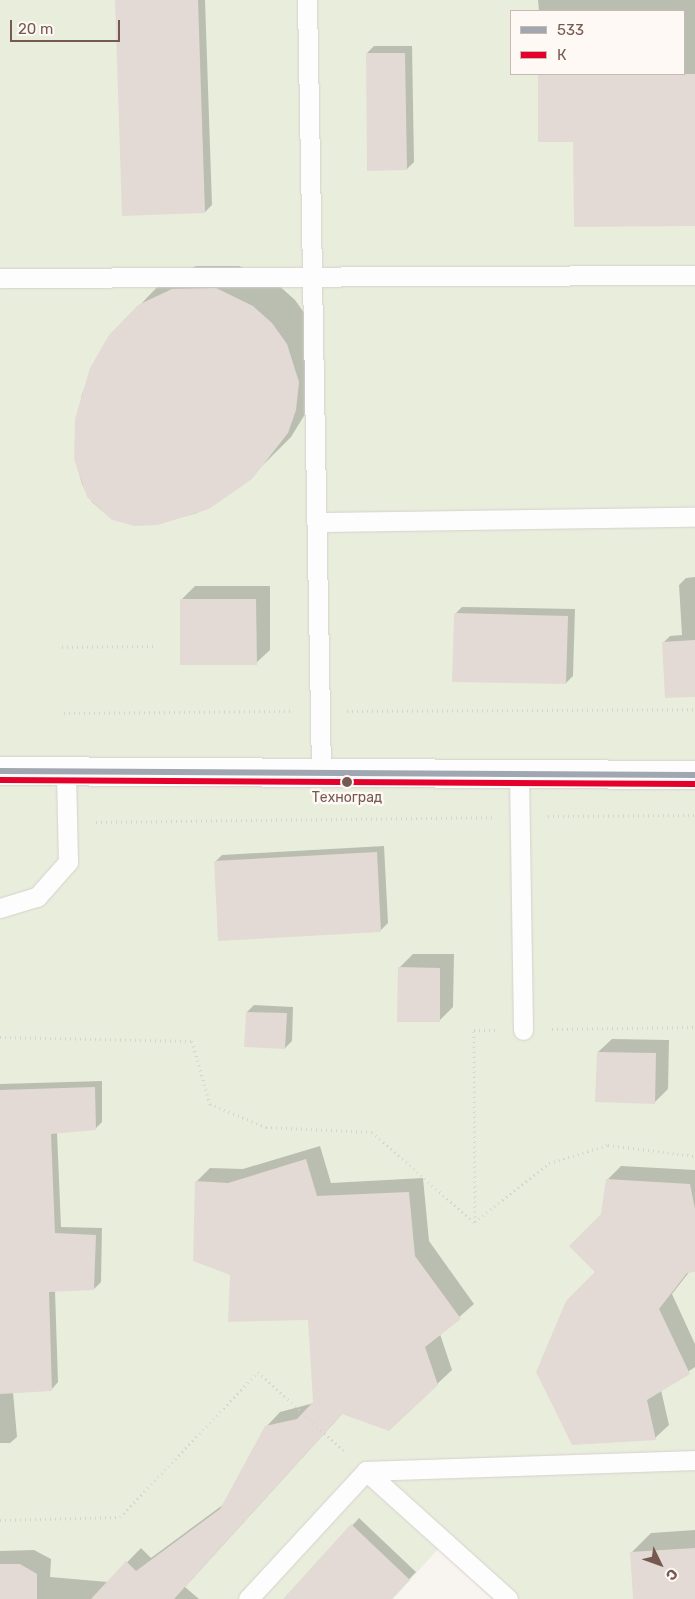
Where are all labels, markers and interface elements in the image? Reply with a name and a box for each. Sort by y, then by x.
scale bar [12,10,122,42]
legend [510,10,685,75]
text: 20 m [18,20,53,38]
text: 533 [557,21,584,39]
text: К [557,46,567,64]
marker: Техноград [342,777,352,787]
place label: Техноград [312,790,382,806]
north arrow [635,1539,685,1589]
text: С [662,1565,681,1584]

